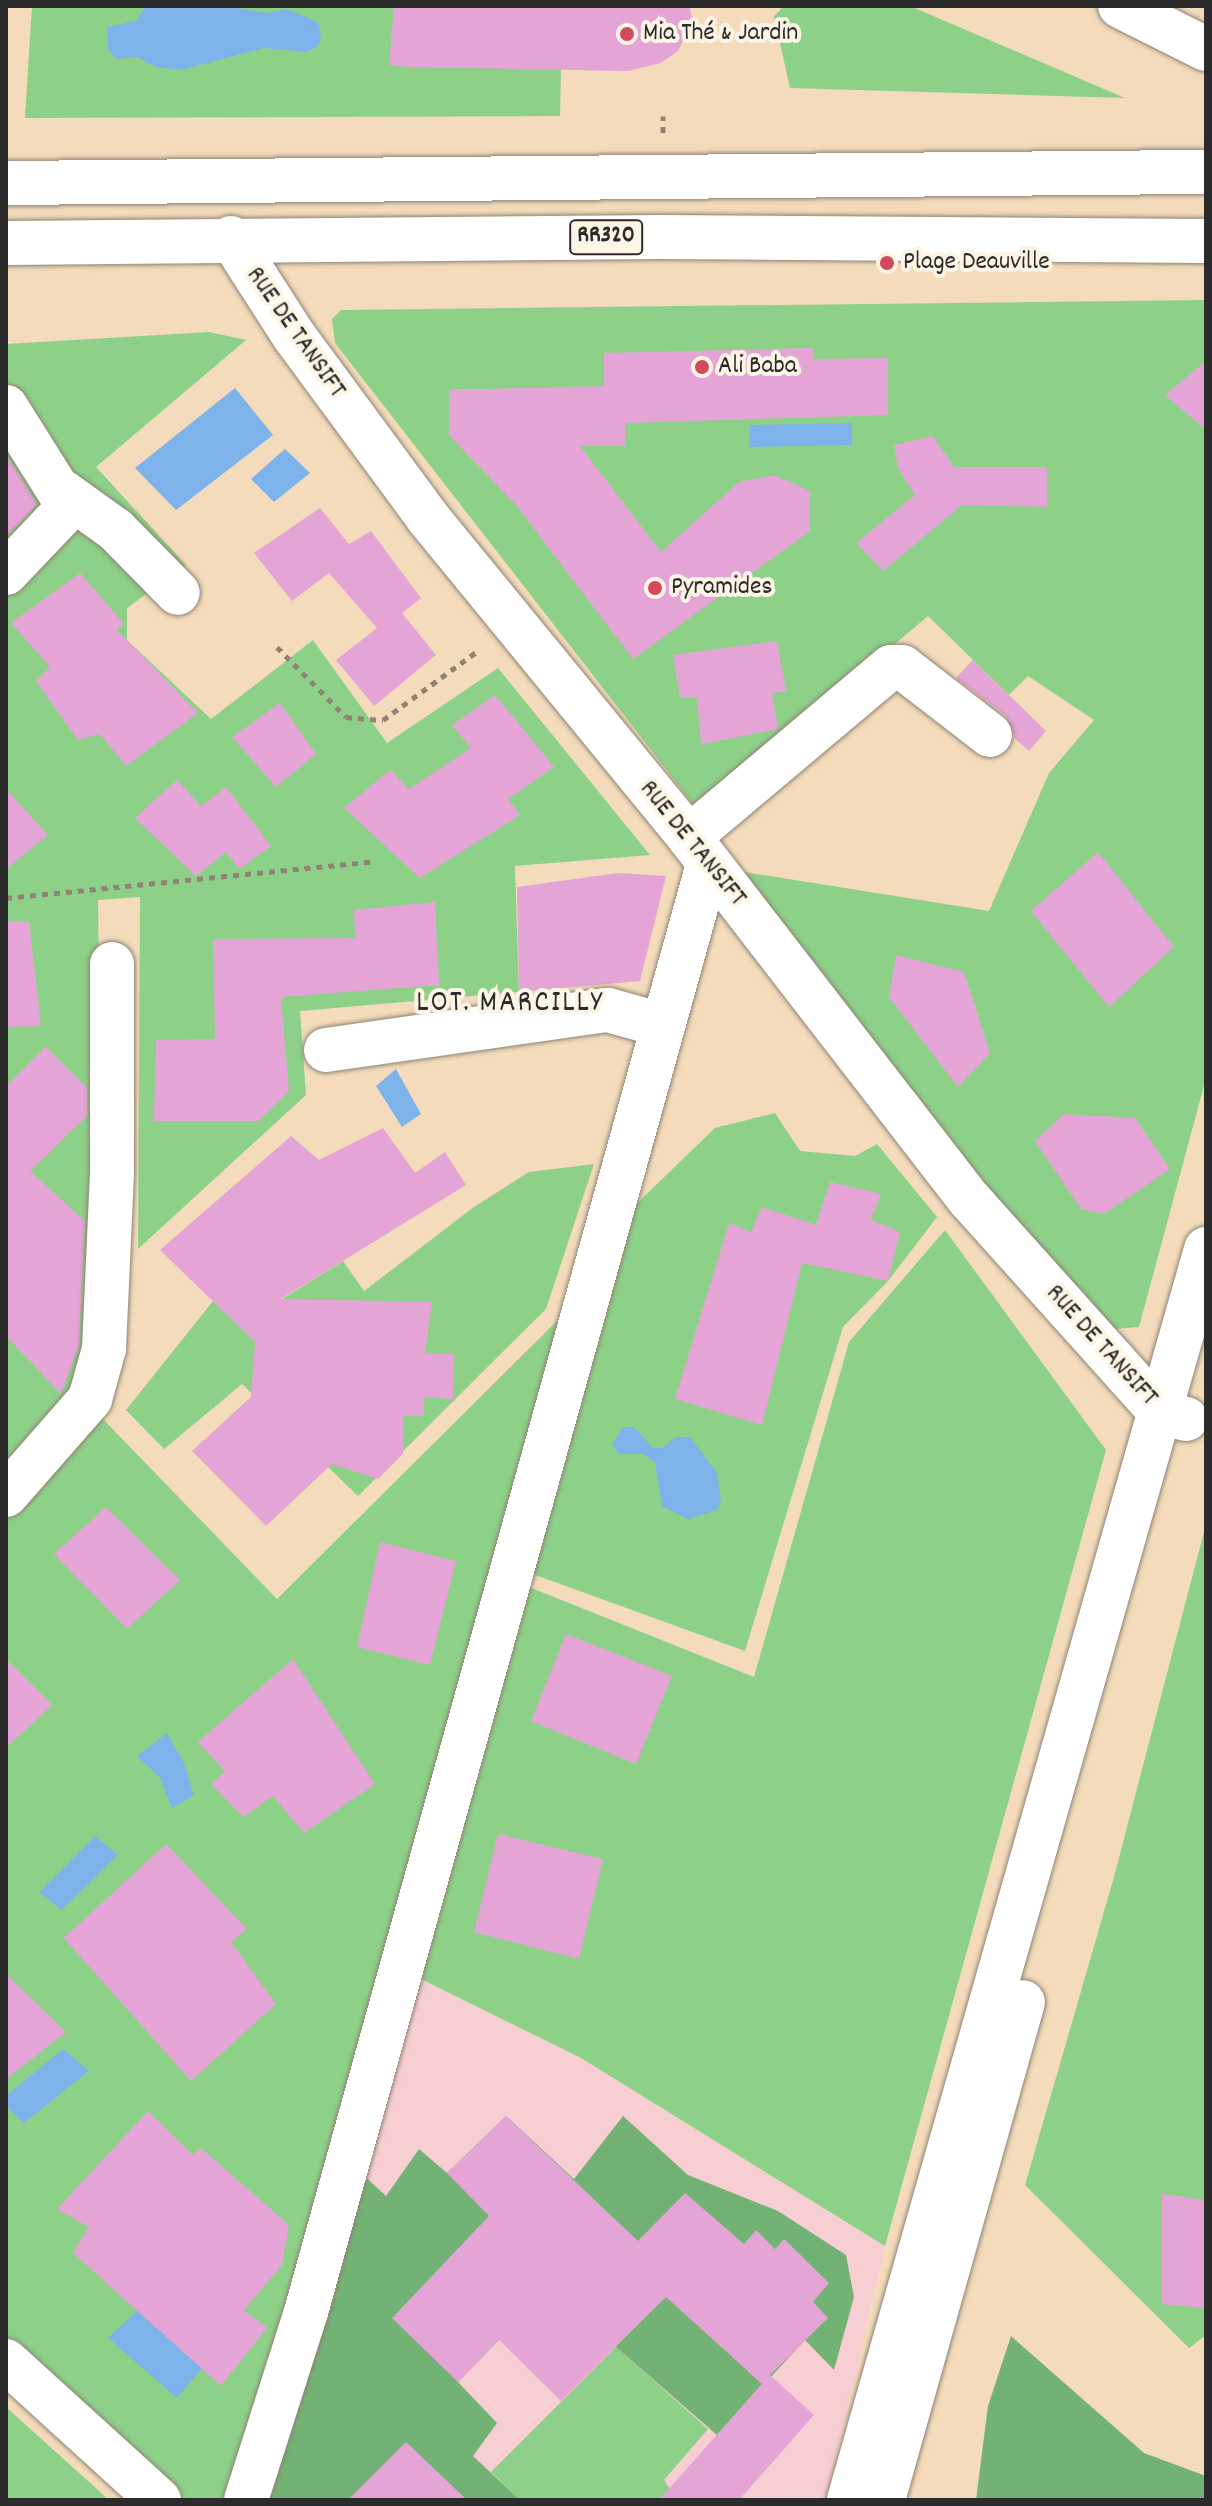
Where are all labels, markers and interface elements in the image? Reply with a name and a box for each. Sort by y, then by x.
place label: Mia Thé & Jardin [643,18,798,50]
marker: Mia Thé & Jardin [618,25,636,43]
road number: RR320 [568,217,644,257]
place label: Plage Deauville [903,247,1050,279]
marker: Plage Deauville [878,254,896,272]
street label: RUE DE TANSIFT [238,261,352,405]
place label: Ali Baba [718,351,797,383]
marker: Ali Baba [693,358,711,376]
place label: Pyramides [671,572,772,604]
marker: Pyramides [646,579,664,597]
street label: RUE DE TANSIFT [632,775,752,913]
district label: LOT. MARCILLY [416,987,604,1023]
street label: RUE DE TANSIFT [1038,1279,1164,1413]

